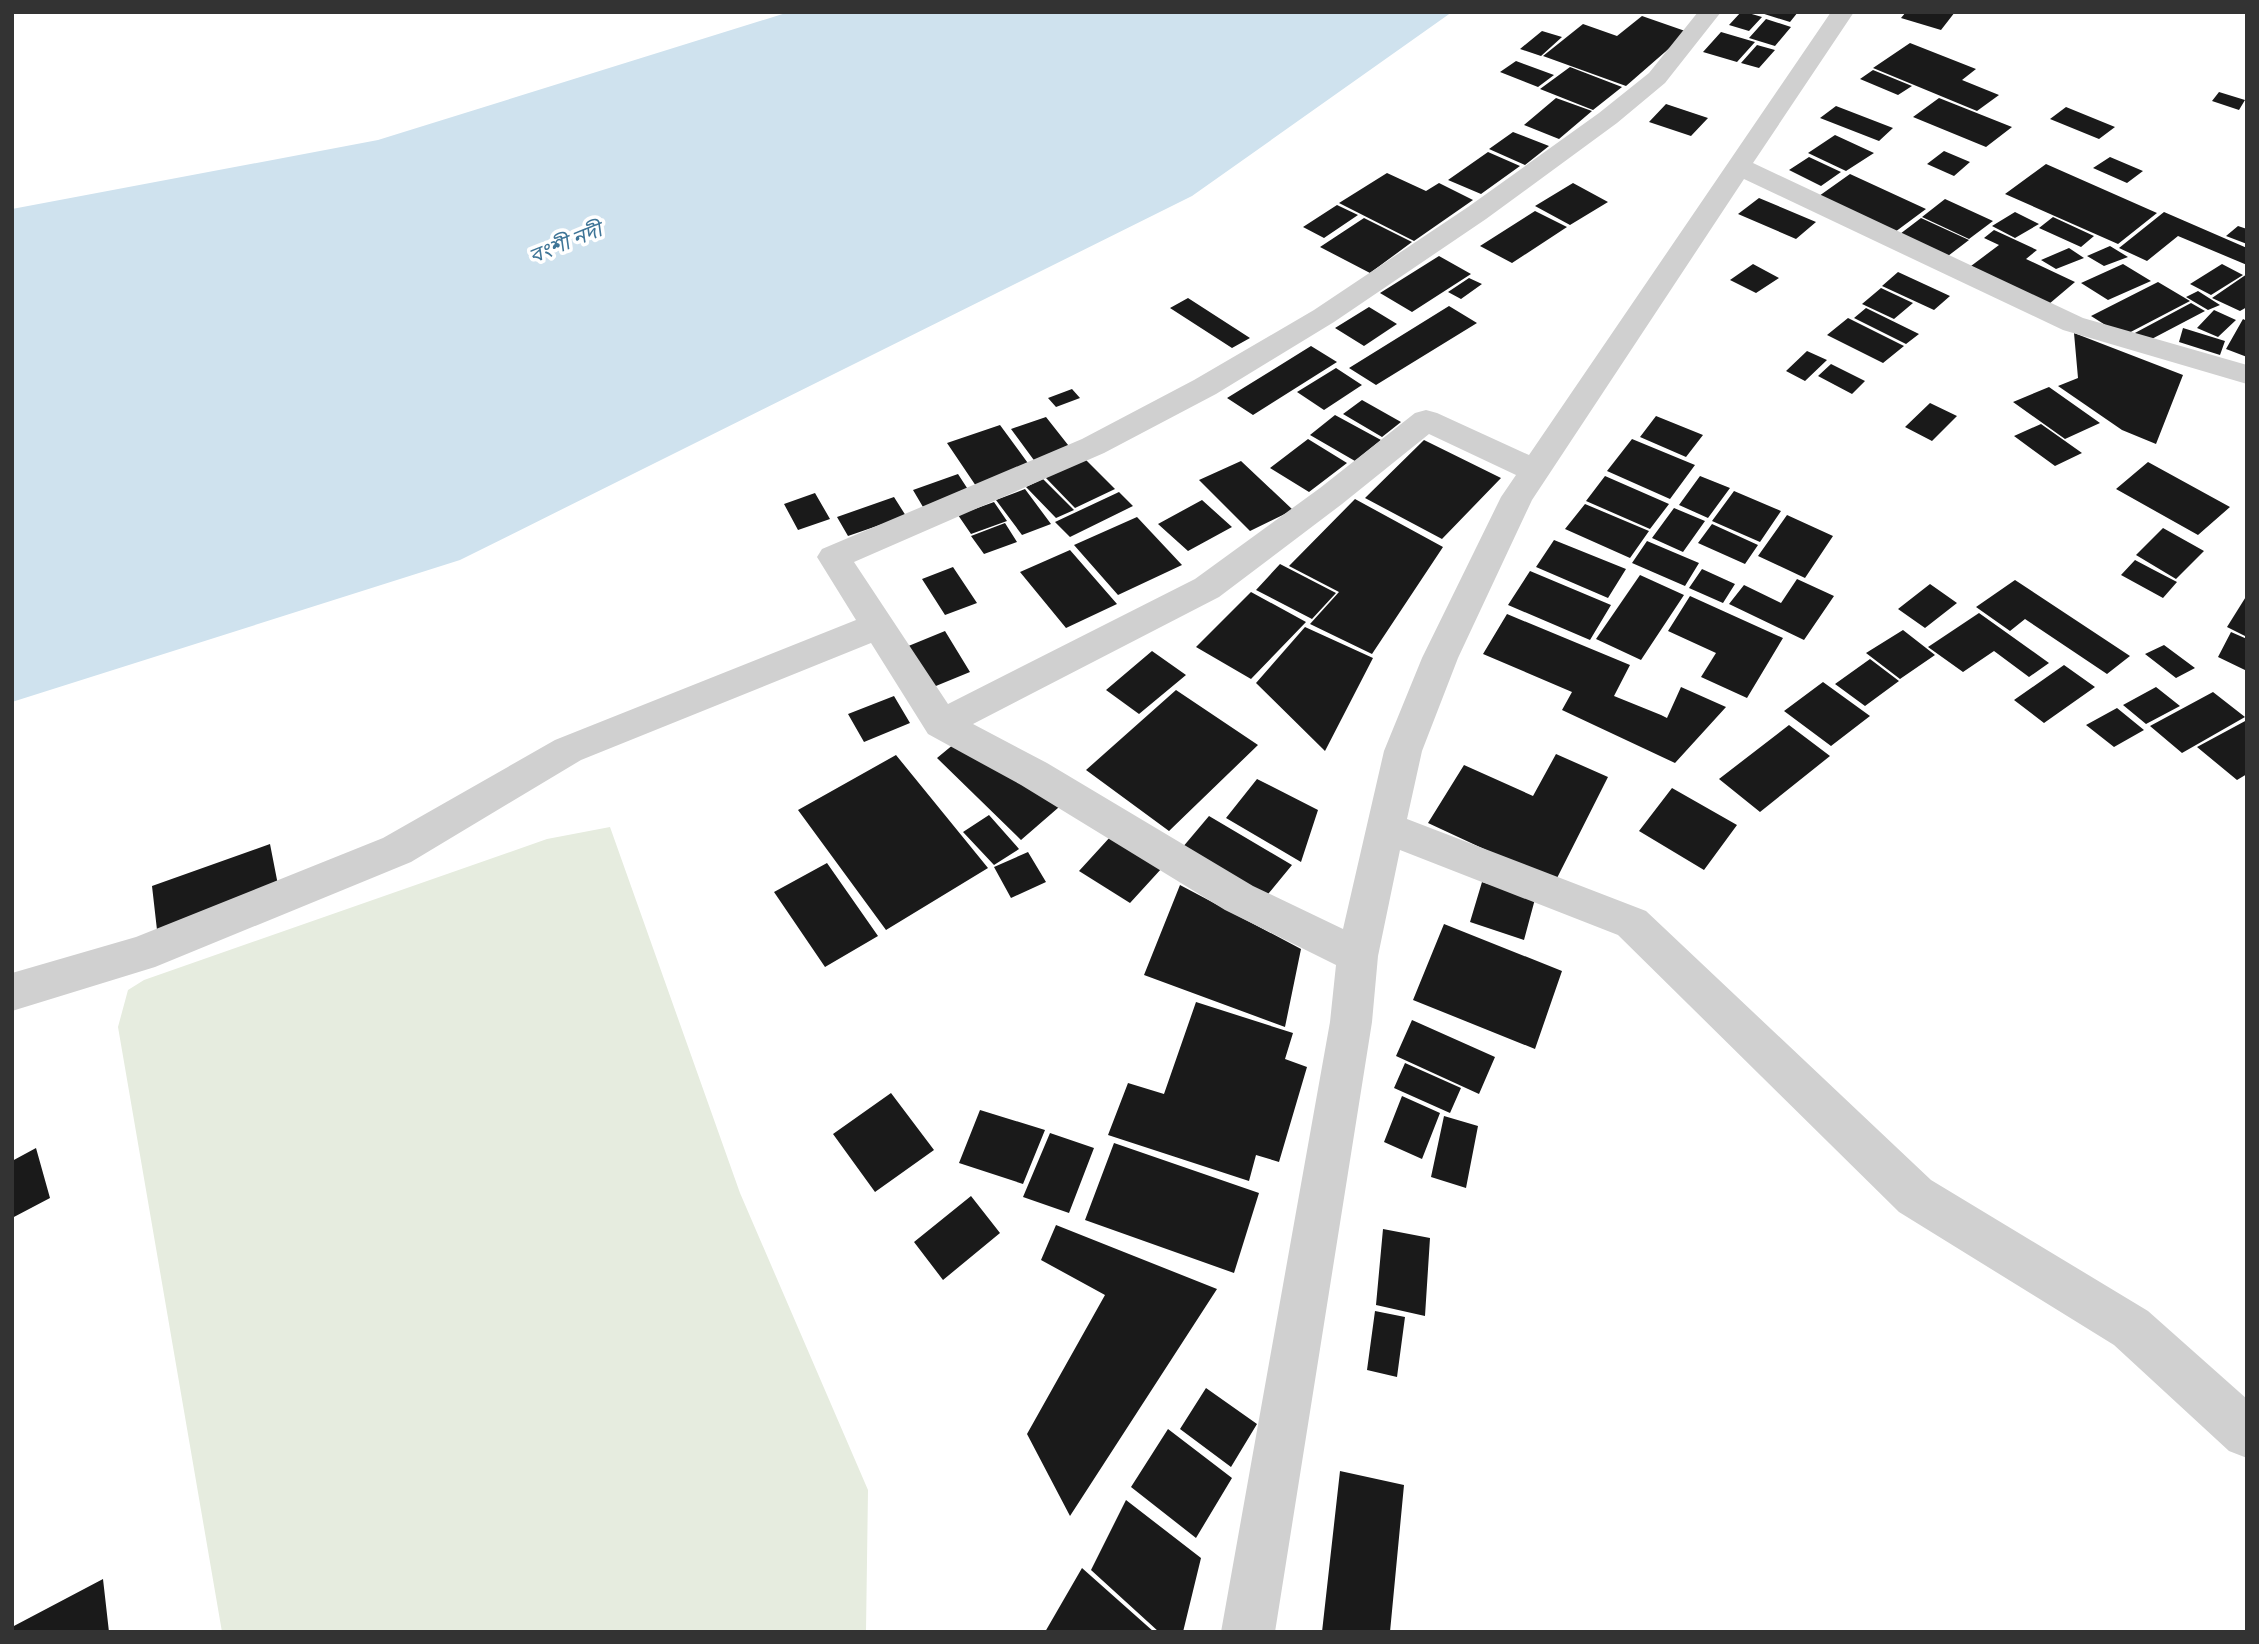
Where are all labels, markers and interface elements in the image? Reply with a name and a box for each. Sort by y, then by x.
water label: বংশী নদী [524,213,610,269]

